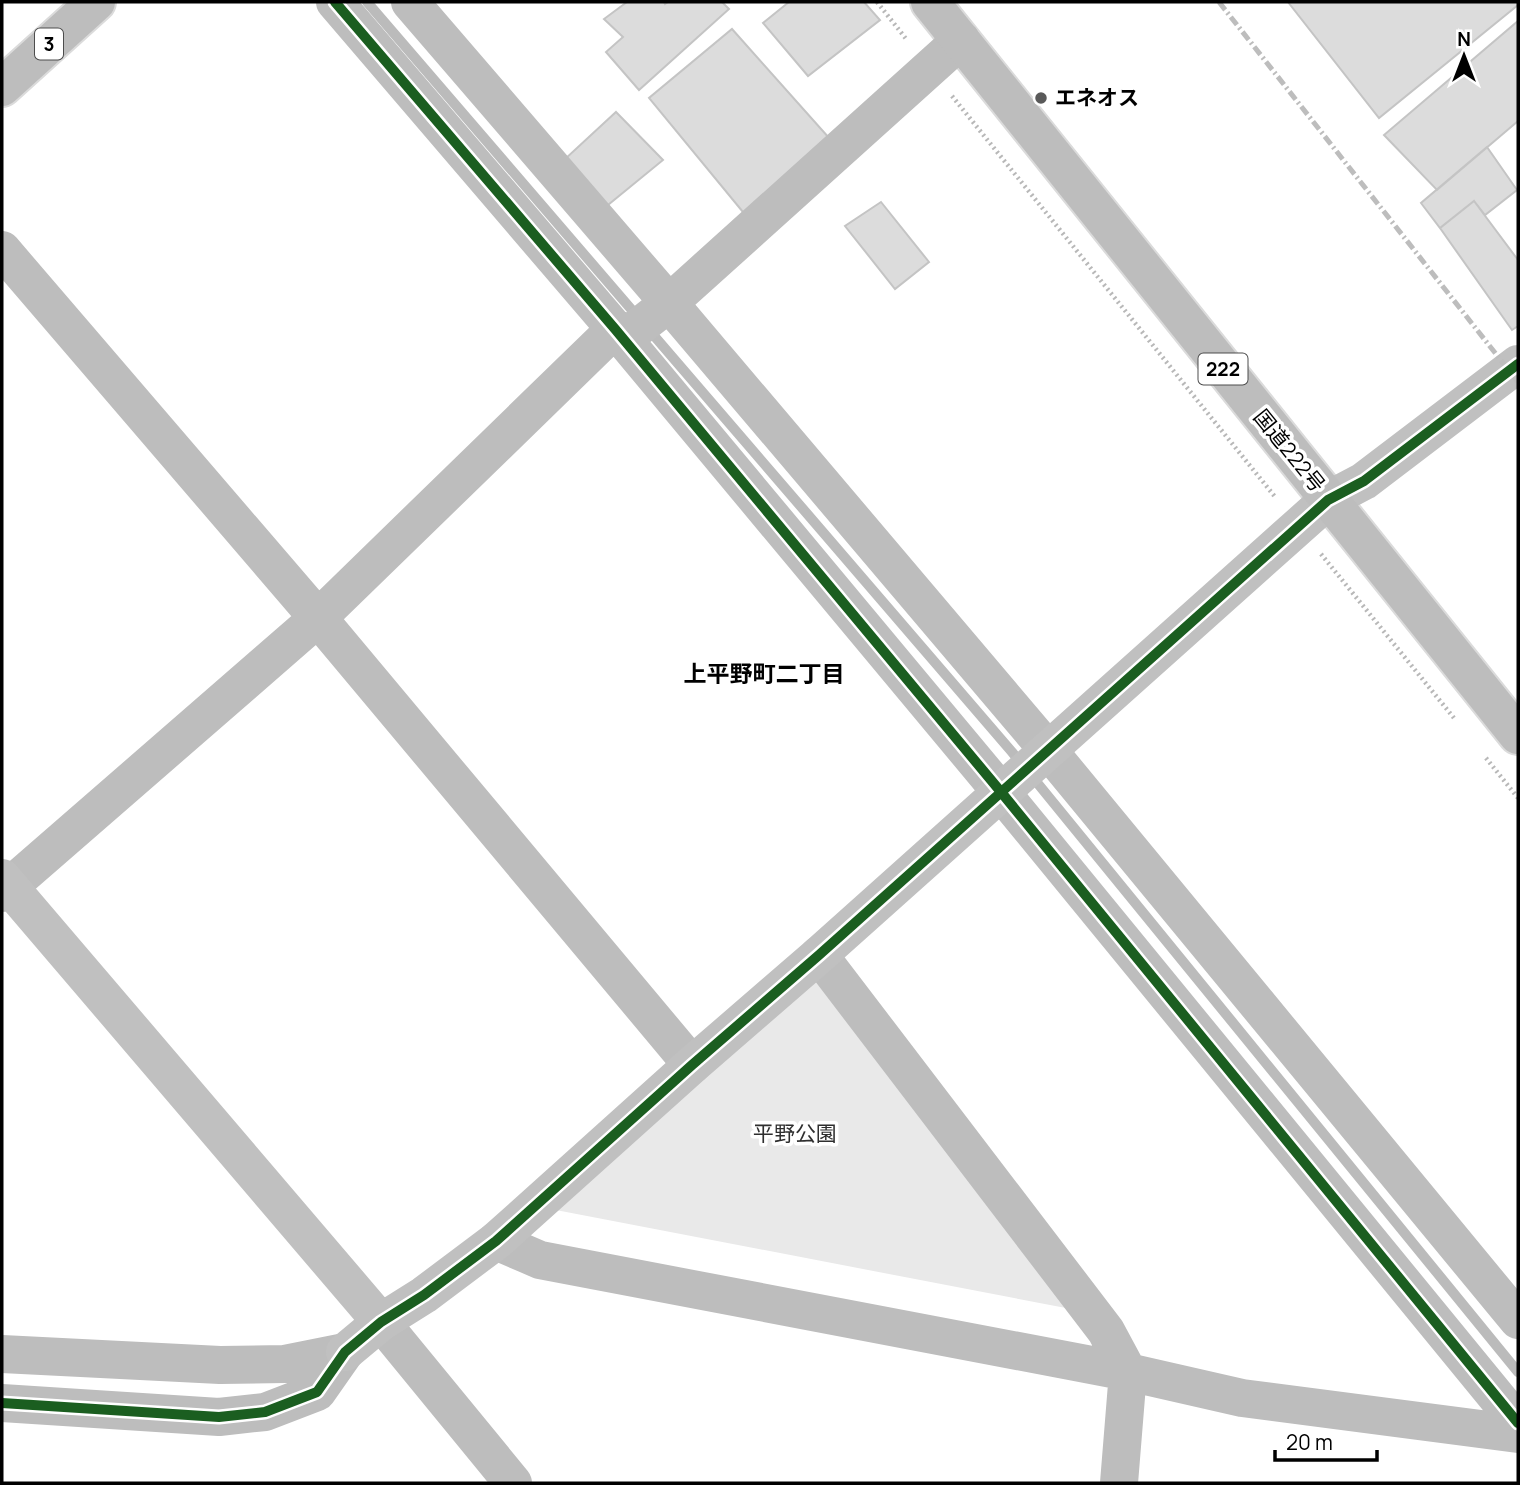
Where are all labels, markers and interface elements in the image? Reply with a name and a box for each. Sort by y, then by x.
north arrow [1429,21,1499,91]
text: N [1457,26,1471,52]
road number: 3 [35,28,63,60]
place label: エネオス [1055,83,1139,111]
marker: エネオス [1033,90,1049,106]
road number: 222 [1198,354,1248,384]
street label: 国道222号 [1248,403,1332,498]
district label: 上平野町二丁目 [684,657,845,689]
park label: 平野公園 [753,1119,837,1147]
scale bar [1275,1418,1376,1462]
text: 20 m [1286,1428,1333,1456]

